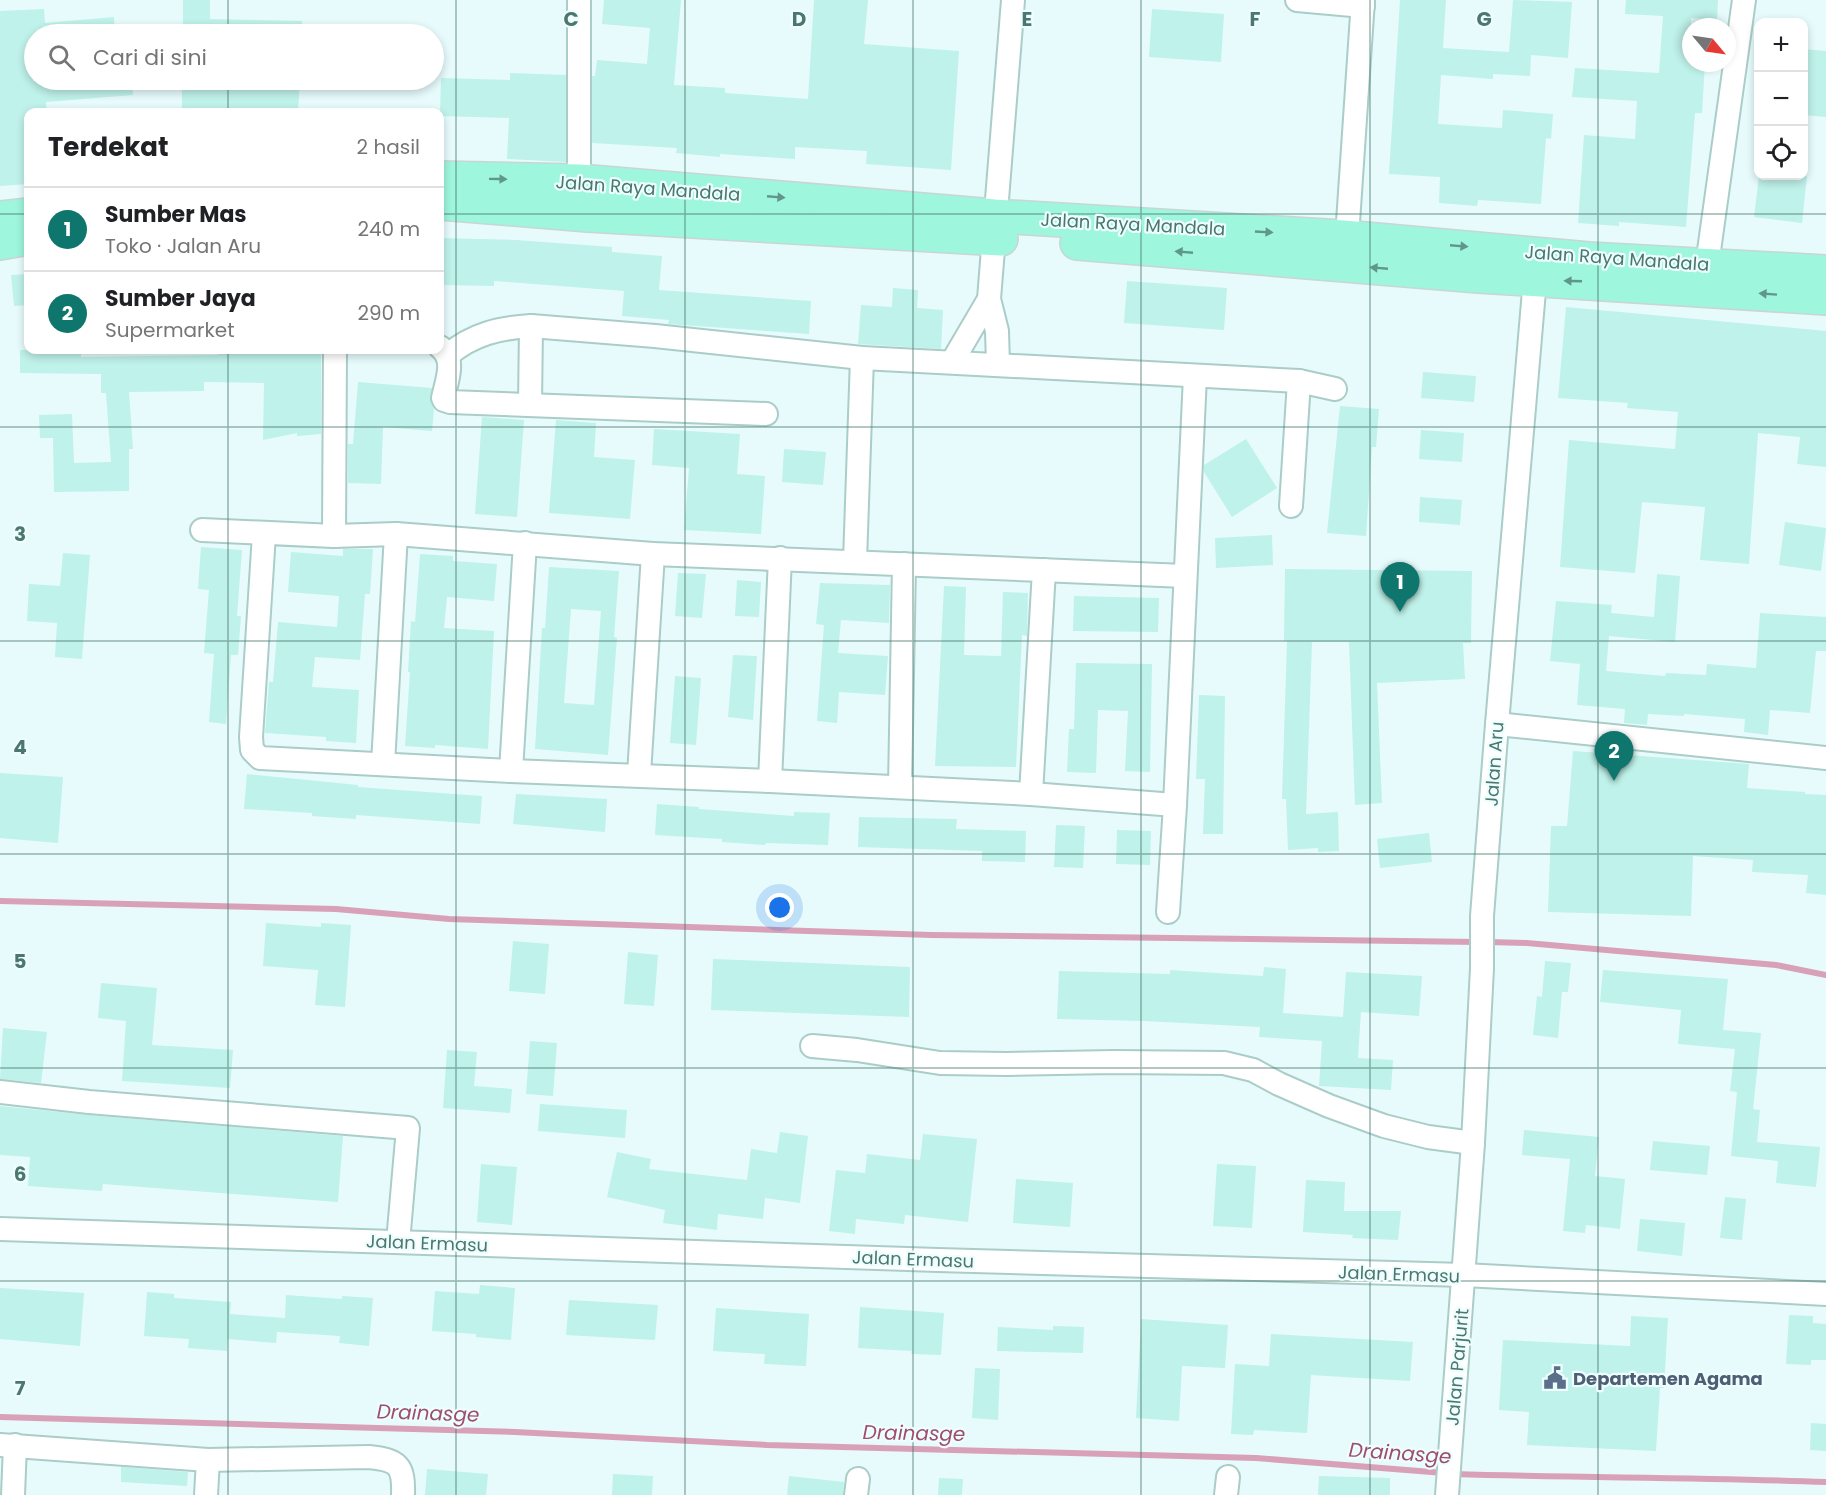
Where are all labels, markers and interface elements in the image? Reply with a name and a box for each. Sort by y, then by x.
text: C [563,5,579,33]
text: D [792,5,806,33]
text: E [1022,5,1032,33]
text: F [1250,5,1261,33]
text: G [1476,5,1492,33]
north arrow [1682,18,1736,72]
map controls [1754,18,1808,180]
button: + [1754,18,1808,72]
search box [24,24,444,90]
icon: search [45,41,78,74]
text: Cari di sini [93,42,207,73]
button: − [1754,72,1808,126]
button: locate [1754,126,1808,180]
text: Terdekat [48,129,168,165]
text: 2 hasil [357,133,420,161]
street label: Jalan Raya Mandala [555,169,741,207]
one-way arrow [488,175,507,184]
one-way arrow [767,193,786,202]
text: Sumber Mas [105,199,247,230]
street label: Jalan Raya Mandala [1040,207,1226,241]
text: 1 [64,215,71,243]
text: 240 m [357,215,420,243]
one-way arrow [1255,227,1274,236]
text: Toko · Jalan Aru [105,232,261,260]
street label: Jalan Raya Mandala [1524,239,1710,277]
one-way arrow [1449,241,1468,251]
one-way arrow [1175,247,1194,257]
one-way arrow [1369,263,1388,273]
one-way arrow [1564,277,1583,286]
text: Sumber Jaya [105,283,256,314]
one-way arrow [1758,290,1777,299]
text: 2 [62,299,73,327]
text: 290 m [357,299,420,327]
text: Supermarket [105,316,234,344]
text: 3 [14,520,26,548]
pin: 1 [1380,562,1420,612]
street label: Jalan Aru [1479,721,1509,807]
pin: 2 [1594,732,1634,781]
text: 4 [13,733,27,761]
your location [765,893,794,922]
text: 5 [14,947,27,975]
text: 6 [14,1160,26,1188]
street label: Jalan Ermasu [365,1228,489,1258]
street label: Jalan Ermasu [851,1244,975,1274]
street label: Jalan Ermasu [1337,1259,1461,1289]
street label: Jalan Parjurit [1439,1307,1475,1427]
public building icon: Departemen Agama [1542,1365,1568,1391]
place label: Departemen Agama [1573,1366,1763,1391]
text: 7 [15,1374,26,1402]
water label: Drainasge [376,1397,480,1429]
water label: Drainasge [862,1418,966,1448]
water label: Drainasge [1348,1435,1452,1471]

